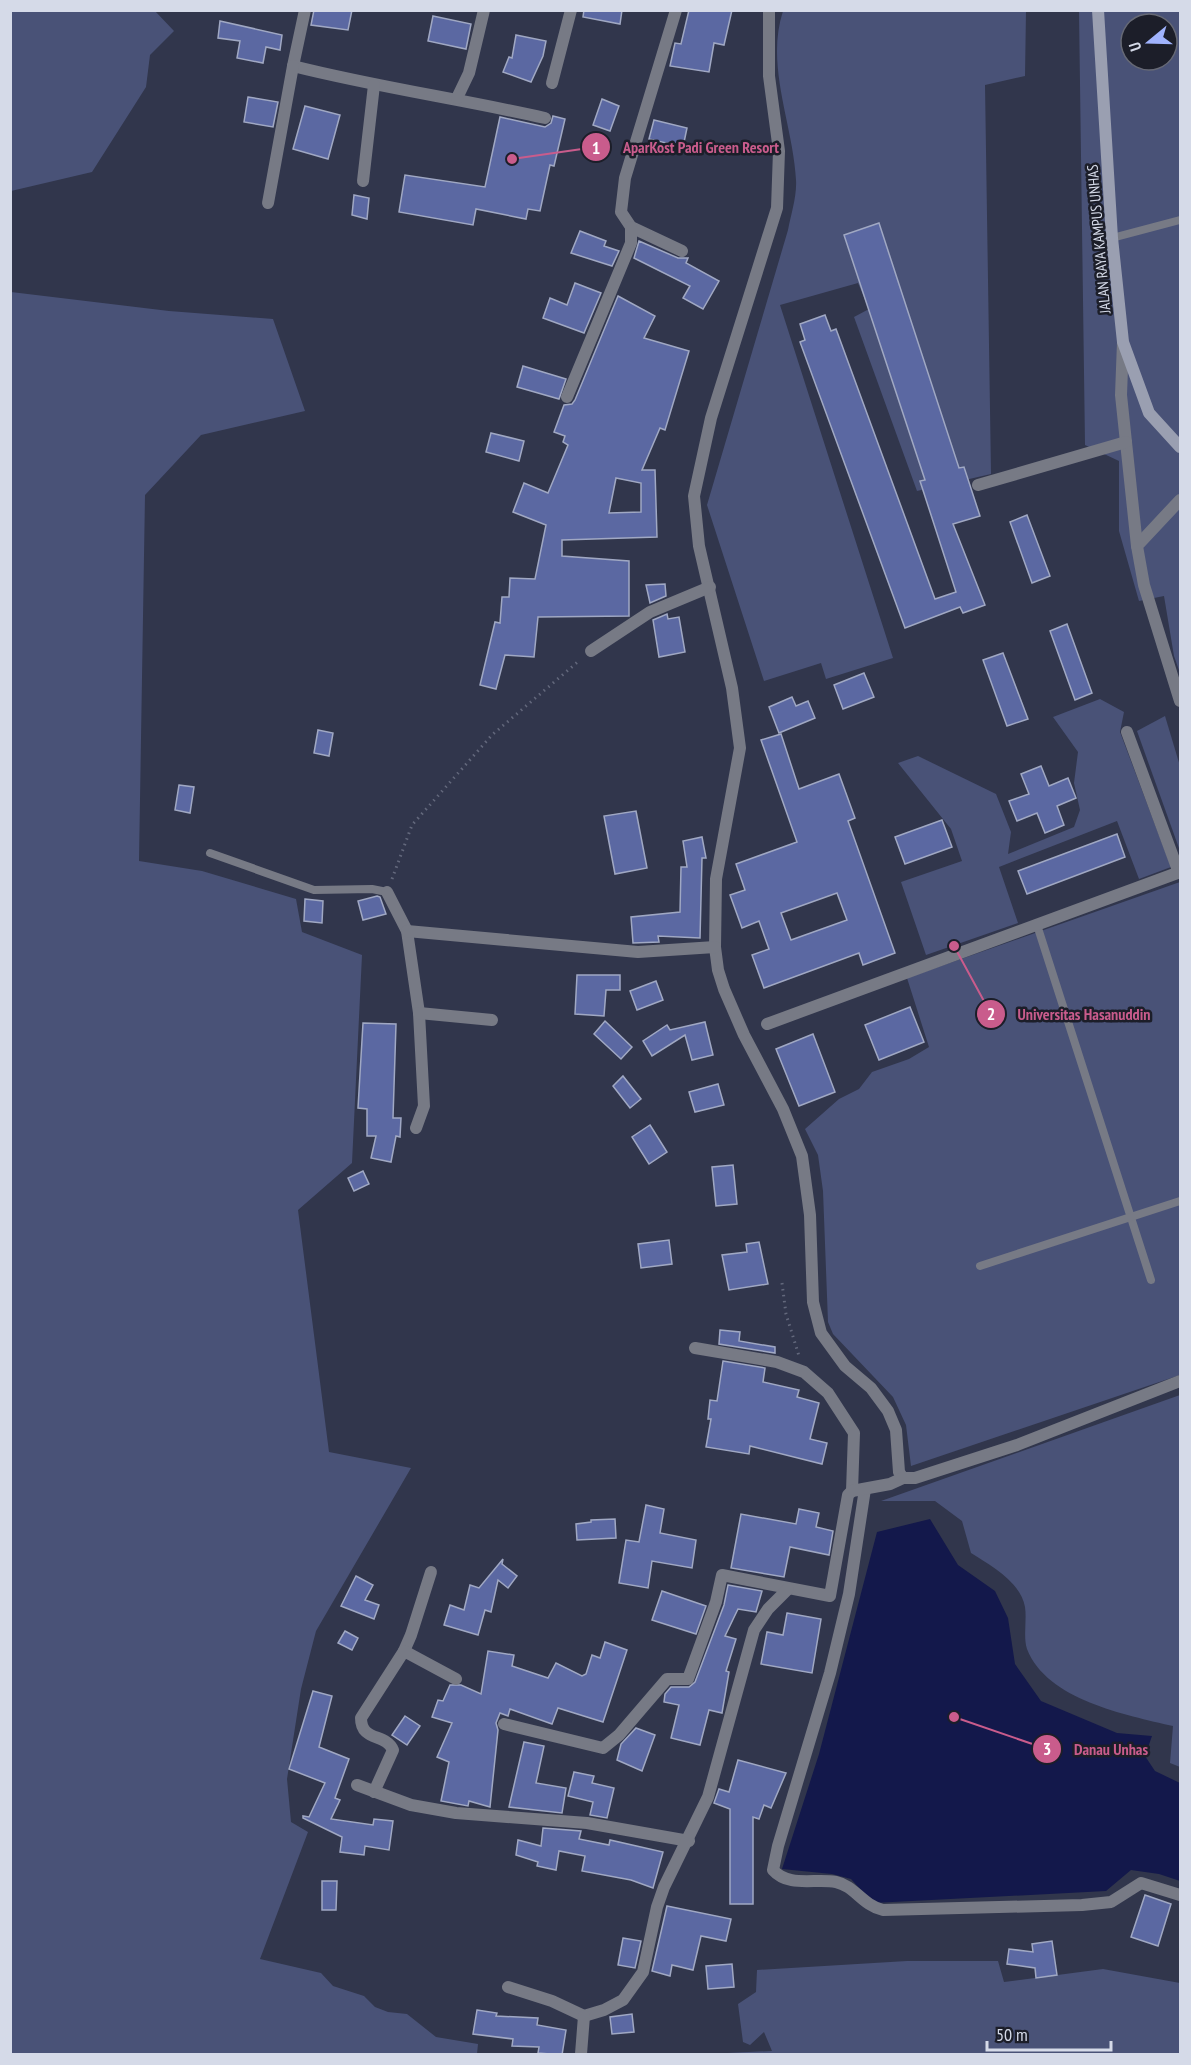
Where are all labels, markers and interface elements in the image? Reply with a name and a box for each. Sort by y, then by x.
north arrow [1119,12,1179,72]
text: U [1124,40,1146,54]
callout: AparKost Padi Green Resort [581,130,791,164]
text: 1 [592,136,600,159]
text: AparKost Padi Green Resort [622,137,779,157]
street label: JALAN RAYA KAMPUS UNHAS [1083,164,1115,315]
callout: Universitas Hasanuddin [976,997,1163,1031]
text: 2 [987,1002,995,1025]
text: Universitas Hasanuddin [1018,1004,1150,1024]
callout: Danau Unhas [1032,1732,1160,1766]
text: 3 [1043,1737,1051,1760]
text: Danau Unhas [1074,1739,1148,1759]
scale bar [987,2014,1112,2052]
text: 50 m [996,2023,1028,2046]

